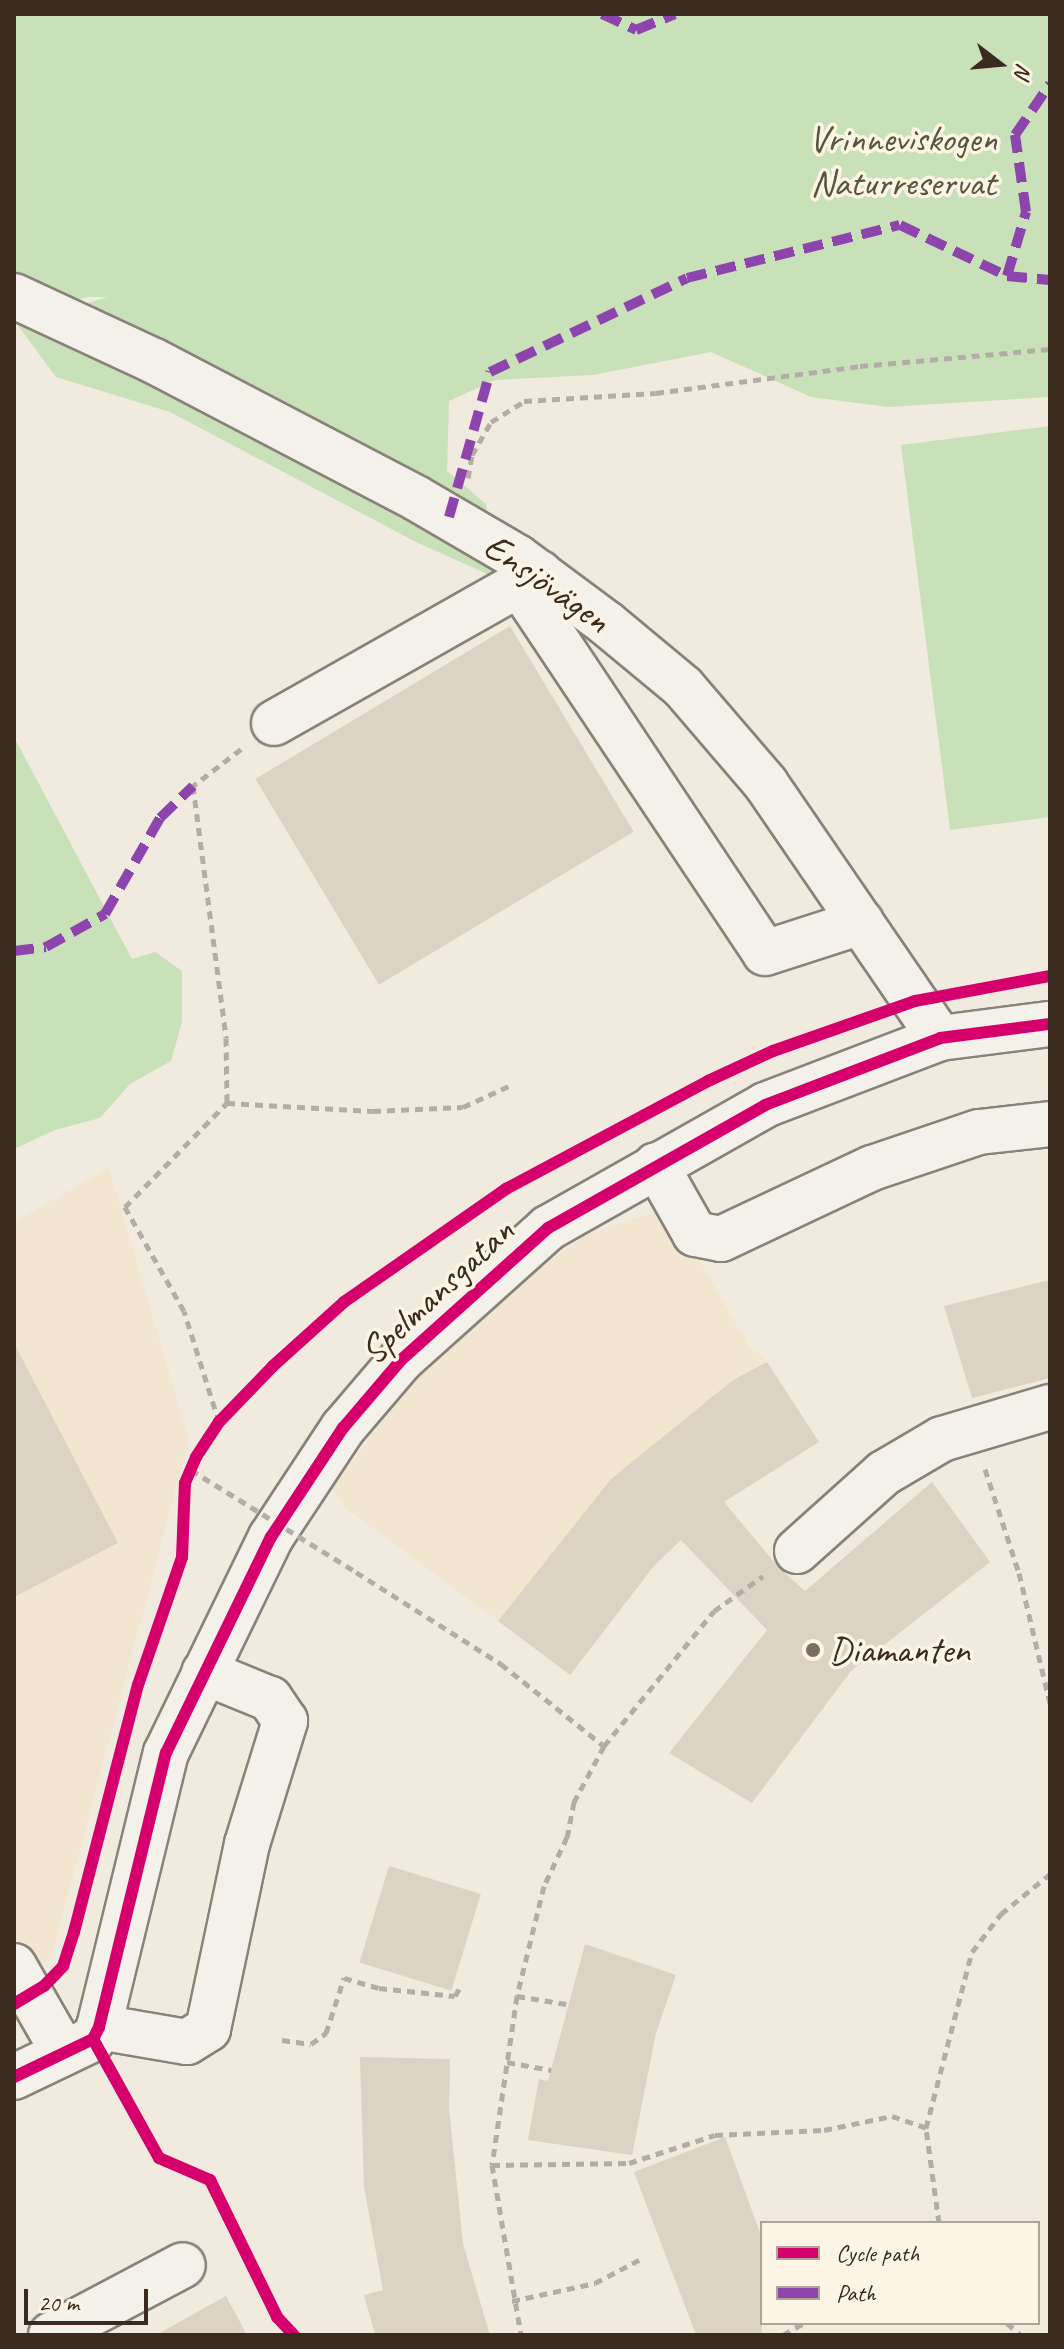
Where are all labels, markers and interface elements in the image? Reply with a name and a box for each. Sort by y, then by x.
north arrow [960,24,1040,104]
text: N [1008,60,1038,81]
park label: Vrinneviskogen Naturreservat [809,116,997,206]
street label: Ensjövägen [475,523,619,643]
street label: Spelmansgatan [351,1208,523,1374]
place label: Diamanten [829,1627,970,1673]
marker: Diamanten [804,1641,822,1659]
legend [760,2221,1040,2325]
text: Cycle path [836,2238,919,2268]
scale bar [28,2273,152,2323]
text: Path [836,2278,876,2308]
text: 20 m [38,2288,79,2318]

